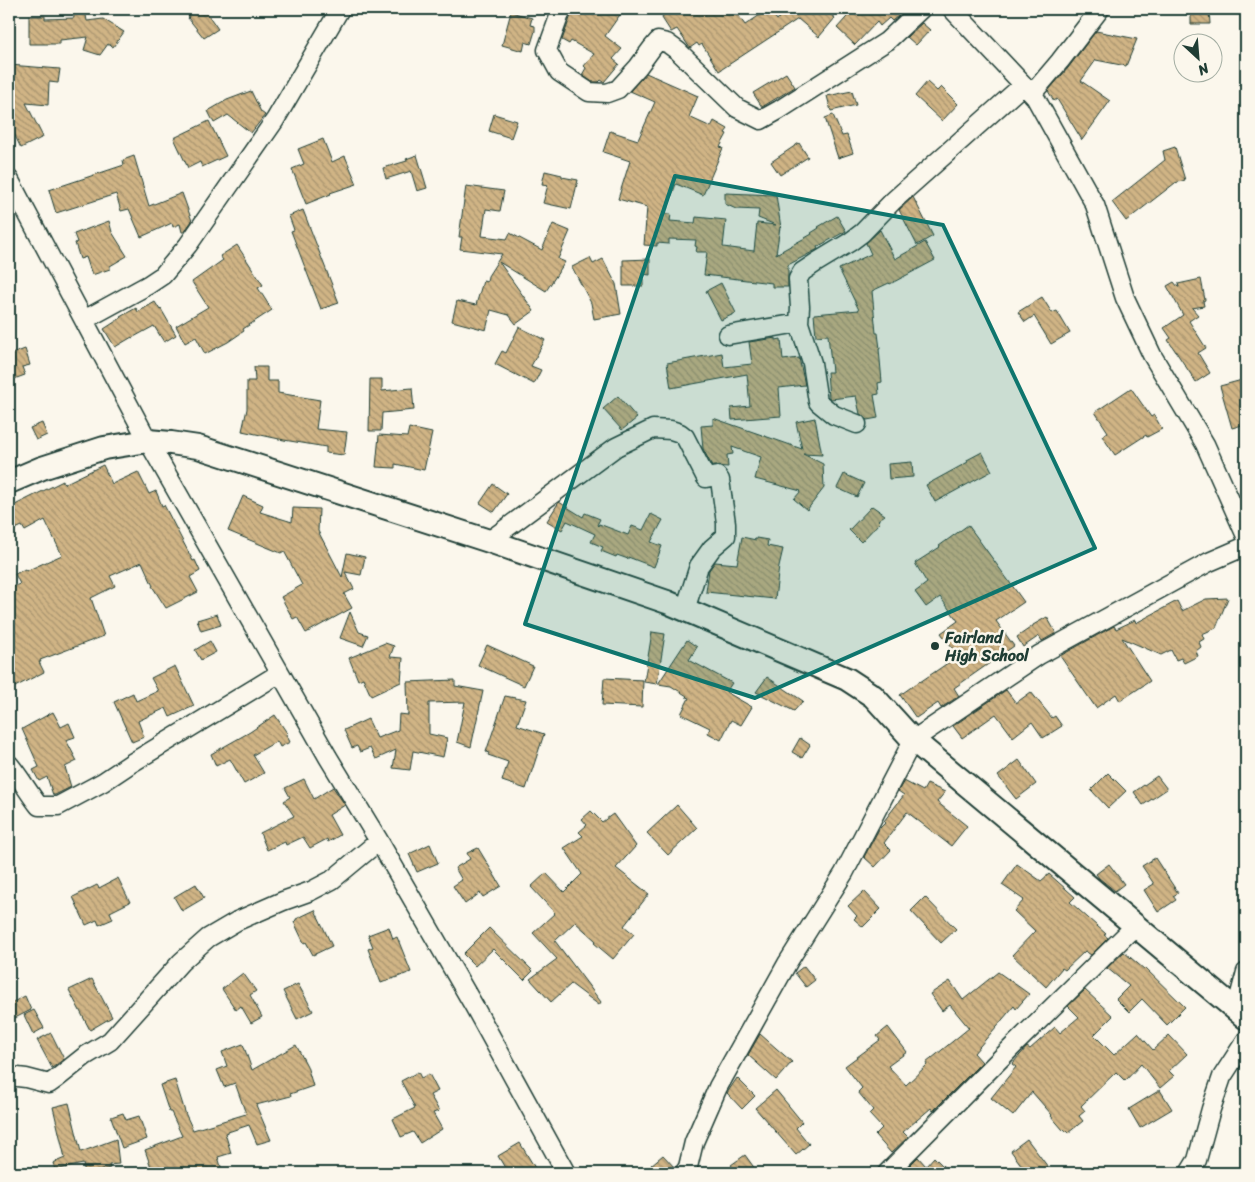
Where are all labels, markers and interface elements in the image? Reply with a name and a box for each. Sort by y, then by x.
north arrow [1172,32,1222,82]
text: N [1193,55,1214,83]
place label: Fairland High School [944,623,1030,670]
marker: Fairland High School [929,640,941,652]

